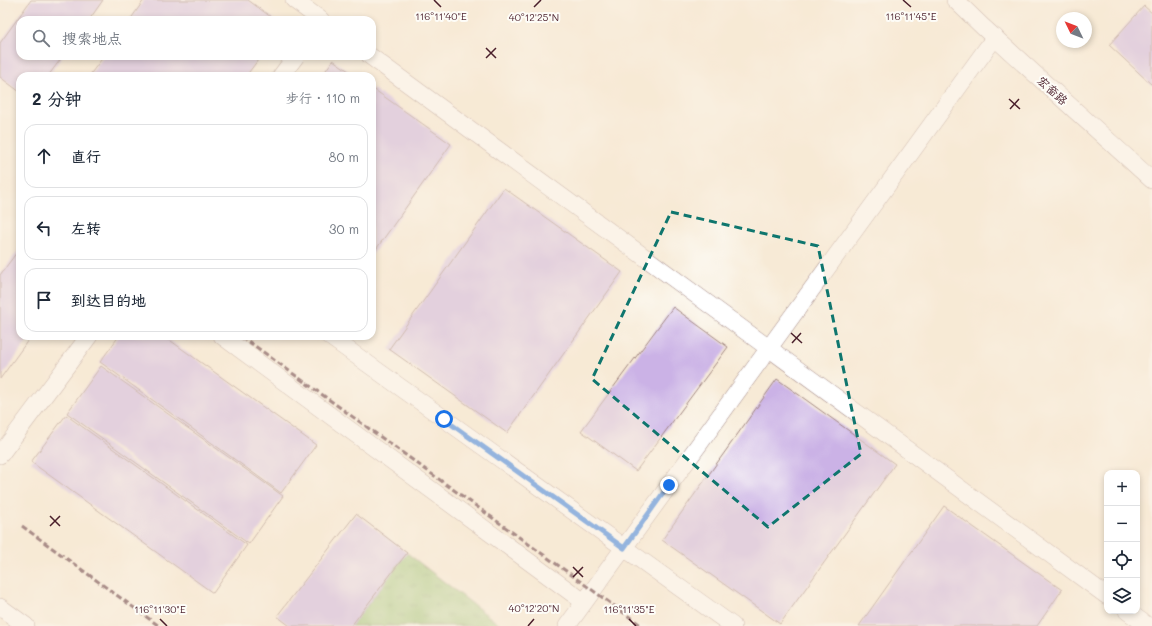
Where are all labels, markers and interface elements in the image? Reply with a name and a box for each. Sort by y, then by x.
text: 116°11'40"E [415,9,467,23]
text: 116°11'45"E [886,9,937,23]
text: 40°12'25"N [509,10,559,24]
north arrow [1056,12,1092,48]
search box [16,16,376,60]
icon: search [30,27,52,49]
text: 搜索地点 [62,28,122,48]
street label: 宏奤路 [1034,72,1072,108]
text: 2 分钟 [32,87,82,109]
text: 步行 · 110 m [286,89,360,106]
icon: ahead [33,145,55,167]
text: 直行 [71,146,101,166]
text: 80 m [329,148,359,165]
icon: left [33,217,55,239]
text: 左转 [71,218,101,238]
text: 30 m [329,220,359,237]
icon: arrive [33,289,55,311]
text: 到达目的地 [71,290,146,310]
route start [435,410,453,428]
map controls [1104,470,1140,614]
button: + [1104,470,1140,506]
route end [660,476,678,494]
button: − [1104,506,1140,542]
button: locate [1104,542,1140,578]
button: layers [1104,578,1140,614]
text: 40°12'20"N [509,601,559,615]
text: 116°11'30"E [134,602,186,616]
text: 116°11'35"E [604,602,655,616]

